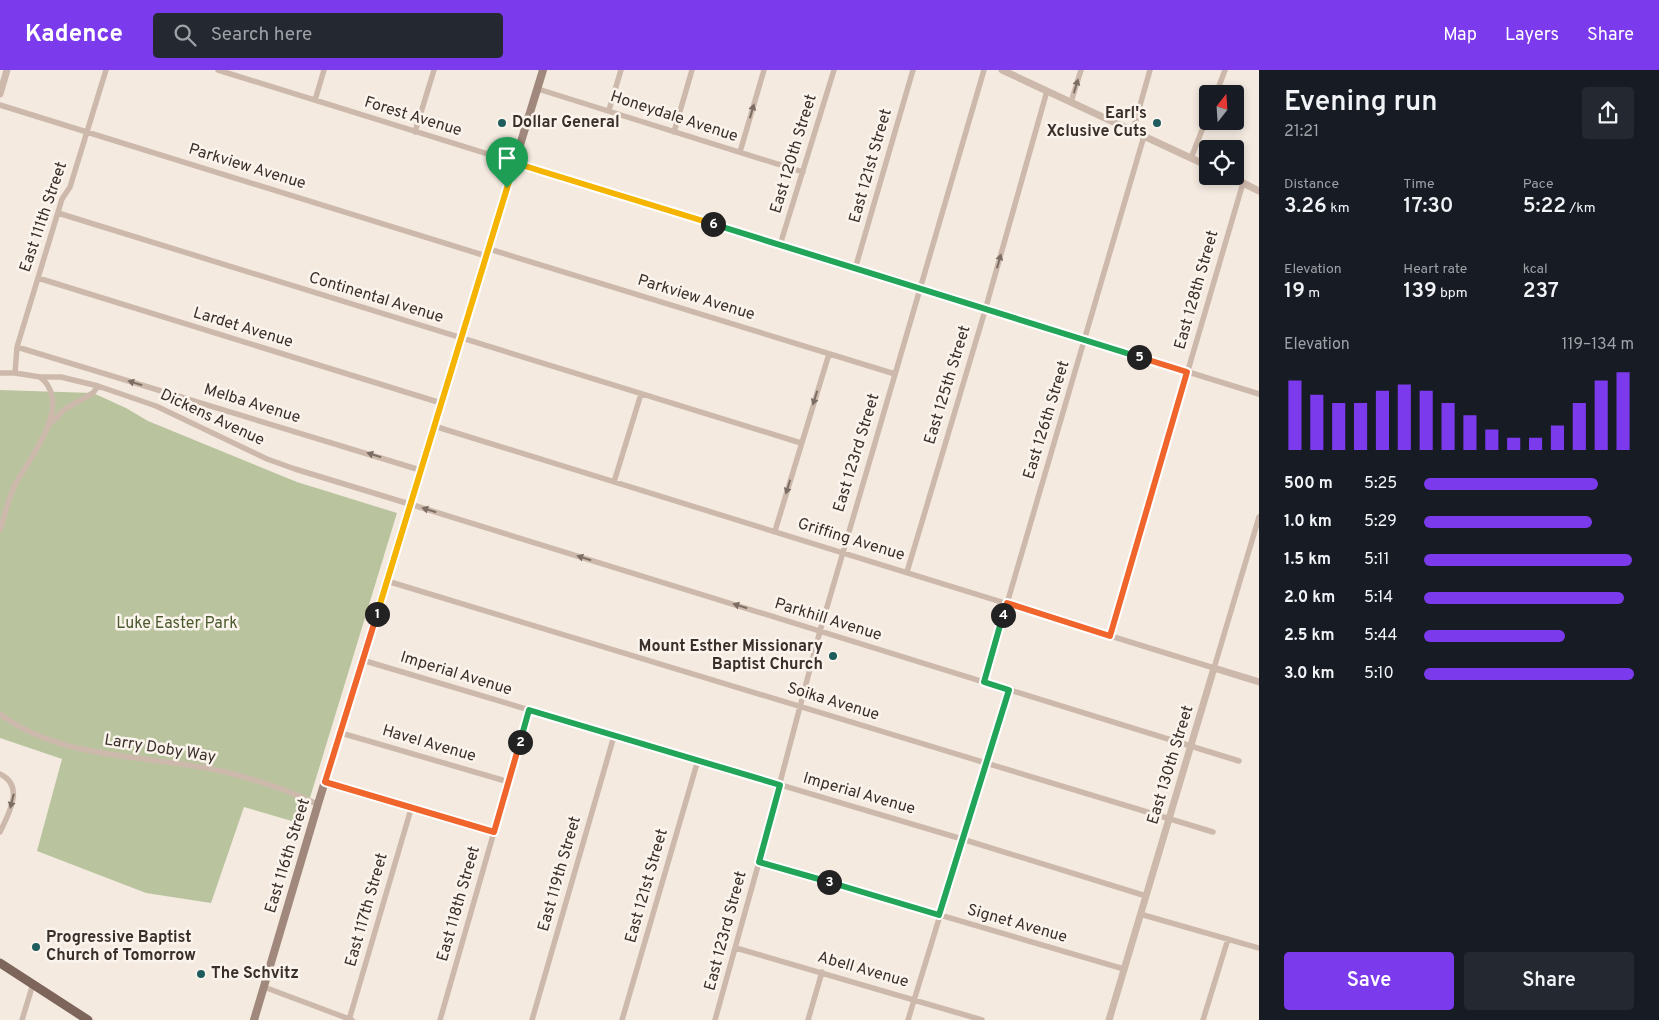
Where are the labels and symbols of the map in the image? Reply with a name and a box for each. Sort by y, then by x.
one-way arrow [1073,78,1080,93]
north arrow [1199,85,1244,130]
street label: Honeydale Avenue [608,87,740,147]
street label: East 120th Street [766,92,822,216]
street label: Forest Avenue [362,93,464,141]
one-way arrow [748,103,756,118]
place label: Earl's Xclusive Cuts [1046,104,1147,142]
street label: East 121st Street [845,107,897,225]
place label: Dollar General [512,113,620,133]
marker: Dollar General [496,117,508,129]
marker: Earl's Xclusive Cuts [1151,117,1163,129]
pin [486,137,528,188]
street label: Parkview Avenue [186,140,308,194]
street label: East 111th Street [16,159,72,275]
pin: 6 [700,212,726,236]
street label: East 128th Street [1170,228,1224,352]
one-way arrow [995,254,1003,269]
street label: Continental Avenue [306,268,446,328]
street label: Parkview Avenue [635,271,757,325]
street label: Lardet Avenue [191,303,295,353]
street label: East 125th Street [920,323,976,447]
pin: 5 [1126,344,1152,370]
street label: East 126th Street [1019,358,1075,482]
one-way arrow [127,378,142,386]
street label: Melba Avenue [201,380,303,428]
street label: Dickens Avenue [157,385,267,451]
one-way arrow [810,391,818,406]
street label: East 123rd Street [829,391,885,515]
one-way arrow [366,451,381,459]
one-way arrow [784,480,792,495]
one-way arrow [422,505,437,513]
street label: Griffing Avenue [795,514,907,566]
one-way arrow [577,554,592,561]
street label: Parkhill Avenue [772,594,884,646]
pin: 1 [364,602,390,626]
one-way arrow [732,602,747,610]
pin: 4 [990,602,1016,628]
park label: Luke Easter Park [116,614,238,634]
place label: Mount Esther Missionary Baptist Church [638,637,823,675]
street label: Imperial Avenue [398,648,514,700]
marker: Mount Esther Missionary Baptist Church [827,650,839,662]
street label: Soika Avenue [784,678,882,726]
street label: East 130th Street [1143,703,1199,827]
street label: Havel Avenue [380,721,478,767]
street label: Larry Doby Way [103,730,217,768]
pin: 2 [508,730,532,754]
street label: Imperial Avenue [801,768,917,820]
one-way arrow [8,793,16,808]
street label: East 116th Street [261,796,315,916]
street label: East 119th Street [534,814,586,934]
street label: East 121st Street [621,827,673,945]
street label: East 118th Street [433,844,485,964]
street label: East 117th Street [341,851,393,969]
street label: East 123rd Street [700,869,752,993]
pin: 3 [816,870,842,894]
street label: Signet Avenue [965,900,1069,948]
place label: Progressive Baptist Church of Tomorrow [46,928,196,966]
marker: Progressive Baptist Church of Tomorrow [30,941,42,953]
street label: Abell Avenue [815,947,911,993]
place label: The Schvitz [211,964,299,984]
marker: The Schvitz [195,968,207,980]

